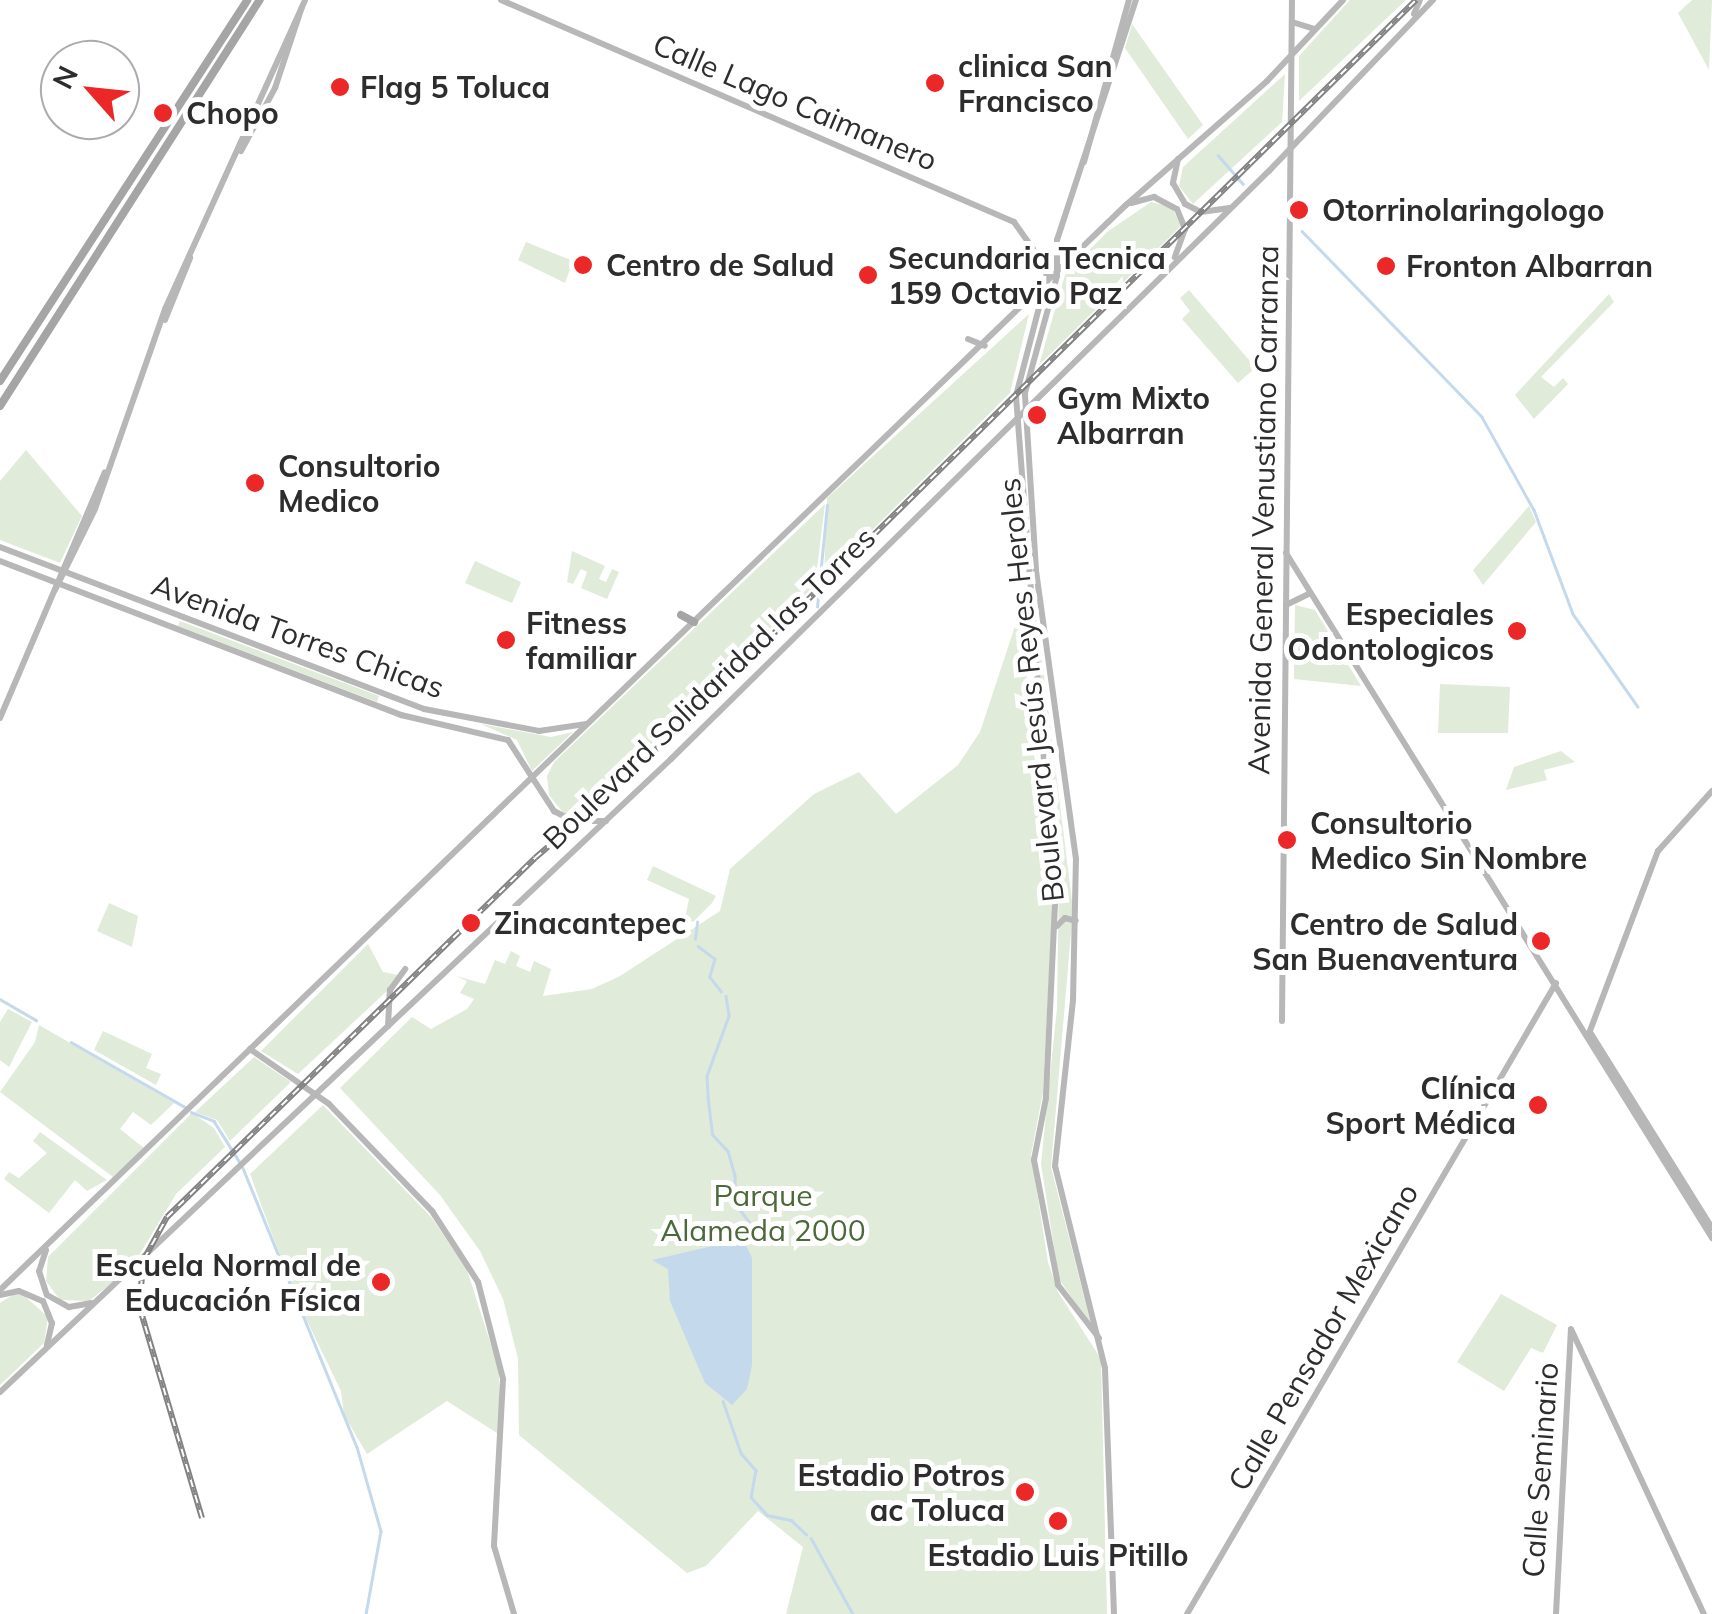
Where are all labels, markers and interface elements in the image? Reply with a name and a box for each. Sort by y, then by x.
street label: Calle Lago Caimanero [648,26,942,178]
north arrow [40,40,140,140]
place label: clinica San Francisco [958,48,1113,118]
text: N [44,60,85,94]
place label: Flag 5 Toluca [360,69,550,105]
marker: clinica San Francisco [922,70,948,96]
marker: Flag 5 Toluca [329,76,351,98]
place label: Chopo [186,95,279,131]
marker: Chopo [150,100,176,126]
place label: Otorrinolaringologo [1322,192,1604,228]
marker: Otorrinolaringologo [1286,197,1312,223]
place label: Secundaria Tecnica 159 Octavio Paz [888,240,1166,310]
street label: Avenida General Venustiano Carranza [1240,245,1286,775]
place label: Centro de Salud [606,247,834,283]
place label: Fronton Albarran [1406,248,1653,284]
marker: Centro de Salud [570,252,596,278]
marker: Fronton Albarran [1375,255,1397,277]
marker: Secundaria Tecnica 159 Octavio Paz [857,264,879,286]
place label: Gym Mixto Albarran [1057,380,1210,450]
marker: Gym Mixto Albarran [1026,404,1048,426]
place label: Consultorio Medico [278,448,440,518]
marker: Consultorio Medico [242,470,268,496]
street label: Boulevard Jesús Reyes Heroles [991,476,1071,904]
street label: Boulevard Solidaridad las Torres [535,520,883,856]
street label: Avenida Torres Chicas [147,566,449,706]
place label: Especiales Odontologicos [1287,596,1494,666]
place label: Fitness familiar [526,605,636,676]
marker: Especiales Odontologicos [1504,618,1530,644]
marker: Fitness familiar [495,629,517,651]
place label: Consultorio Medico Sin Nombre [1310,805,1587,876]
marker: Consultorio Medico Sin Nombre [1274,827,1300,853]
place label: Zinacantepec [494,905,686,941]
place label: Centro de Salud San Buenaventura [1252,906,1518,976]
marker: Zinacantepec [458,910,484,936]
marker: Centro de Salud San Buenaventura [1528,928,1554,954]
place label: Clínica Sport Médica [1325,1070,1516,1140]
marker: Clínica Sport Médica [1525,1092,1551,1118]
park label: Parque Alameda 2000 [660,1177,866,1248]
street label: Calle Pensador Mexicano [1220,1177,1426,1497]
place label: Escuela Normal de Educación Física [95,1247,361,1318]
marker: Escuela Normal de Educación Física [370,1271,392,1293]
street label: Calle Seminario [1515,1361,1565,1579]
place label: Estadio Potros ac Toluca [797,1457,1005,1528]
marker: Estadio Potros ac Toluca [1014,1481,1036,1503]
marker: Estadio Luis Pitillo [1047,1510,1069,1532]
place label: Estadio Luis Pitillo [928,1537,1188,1573]

